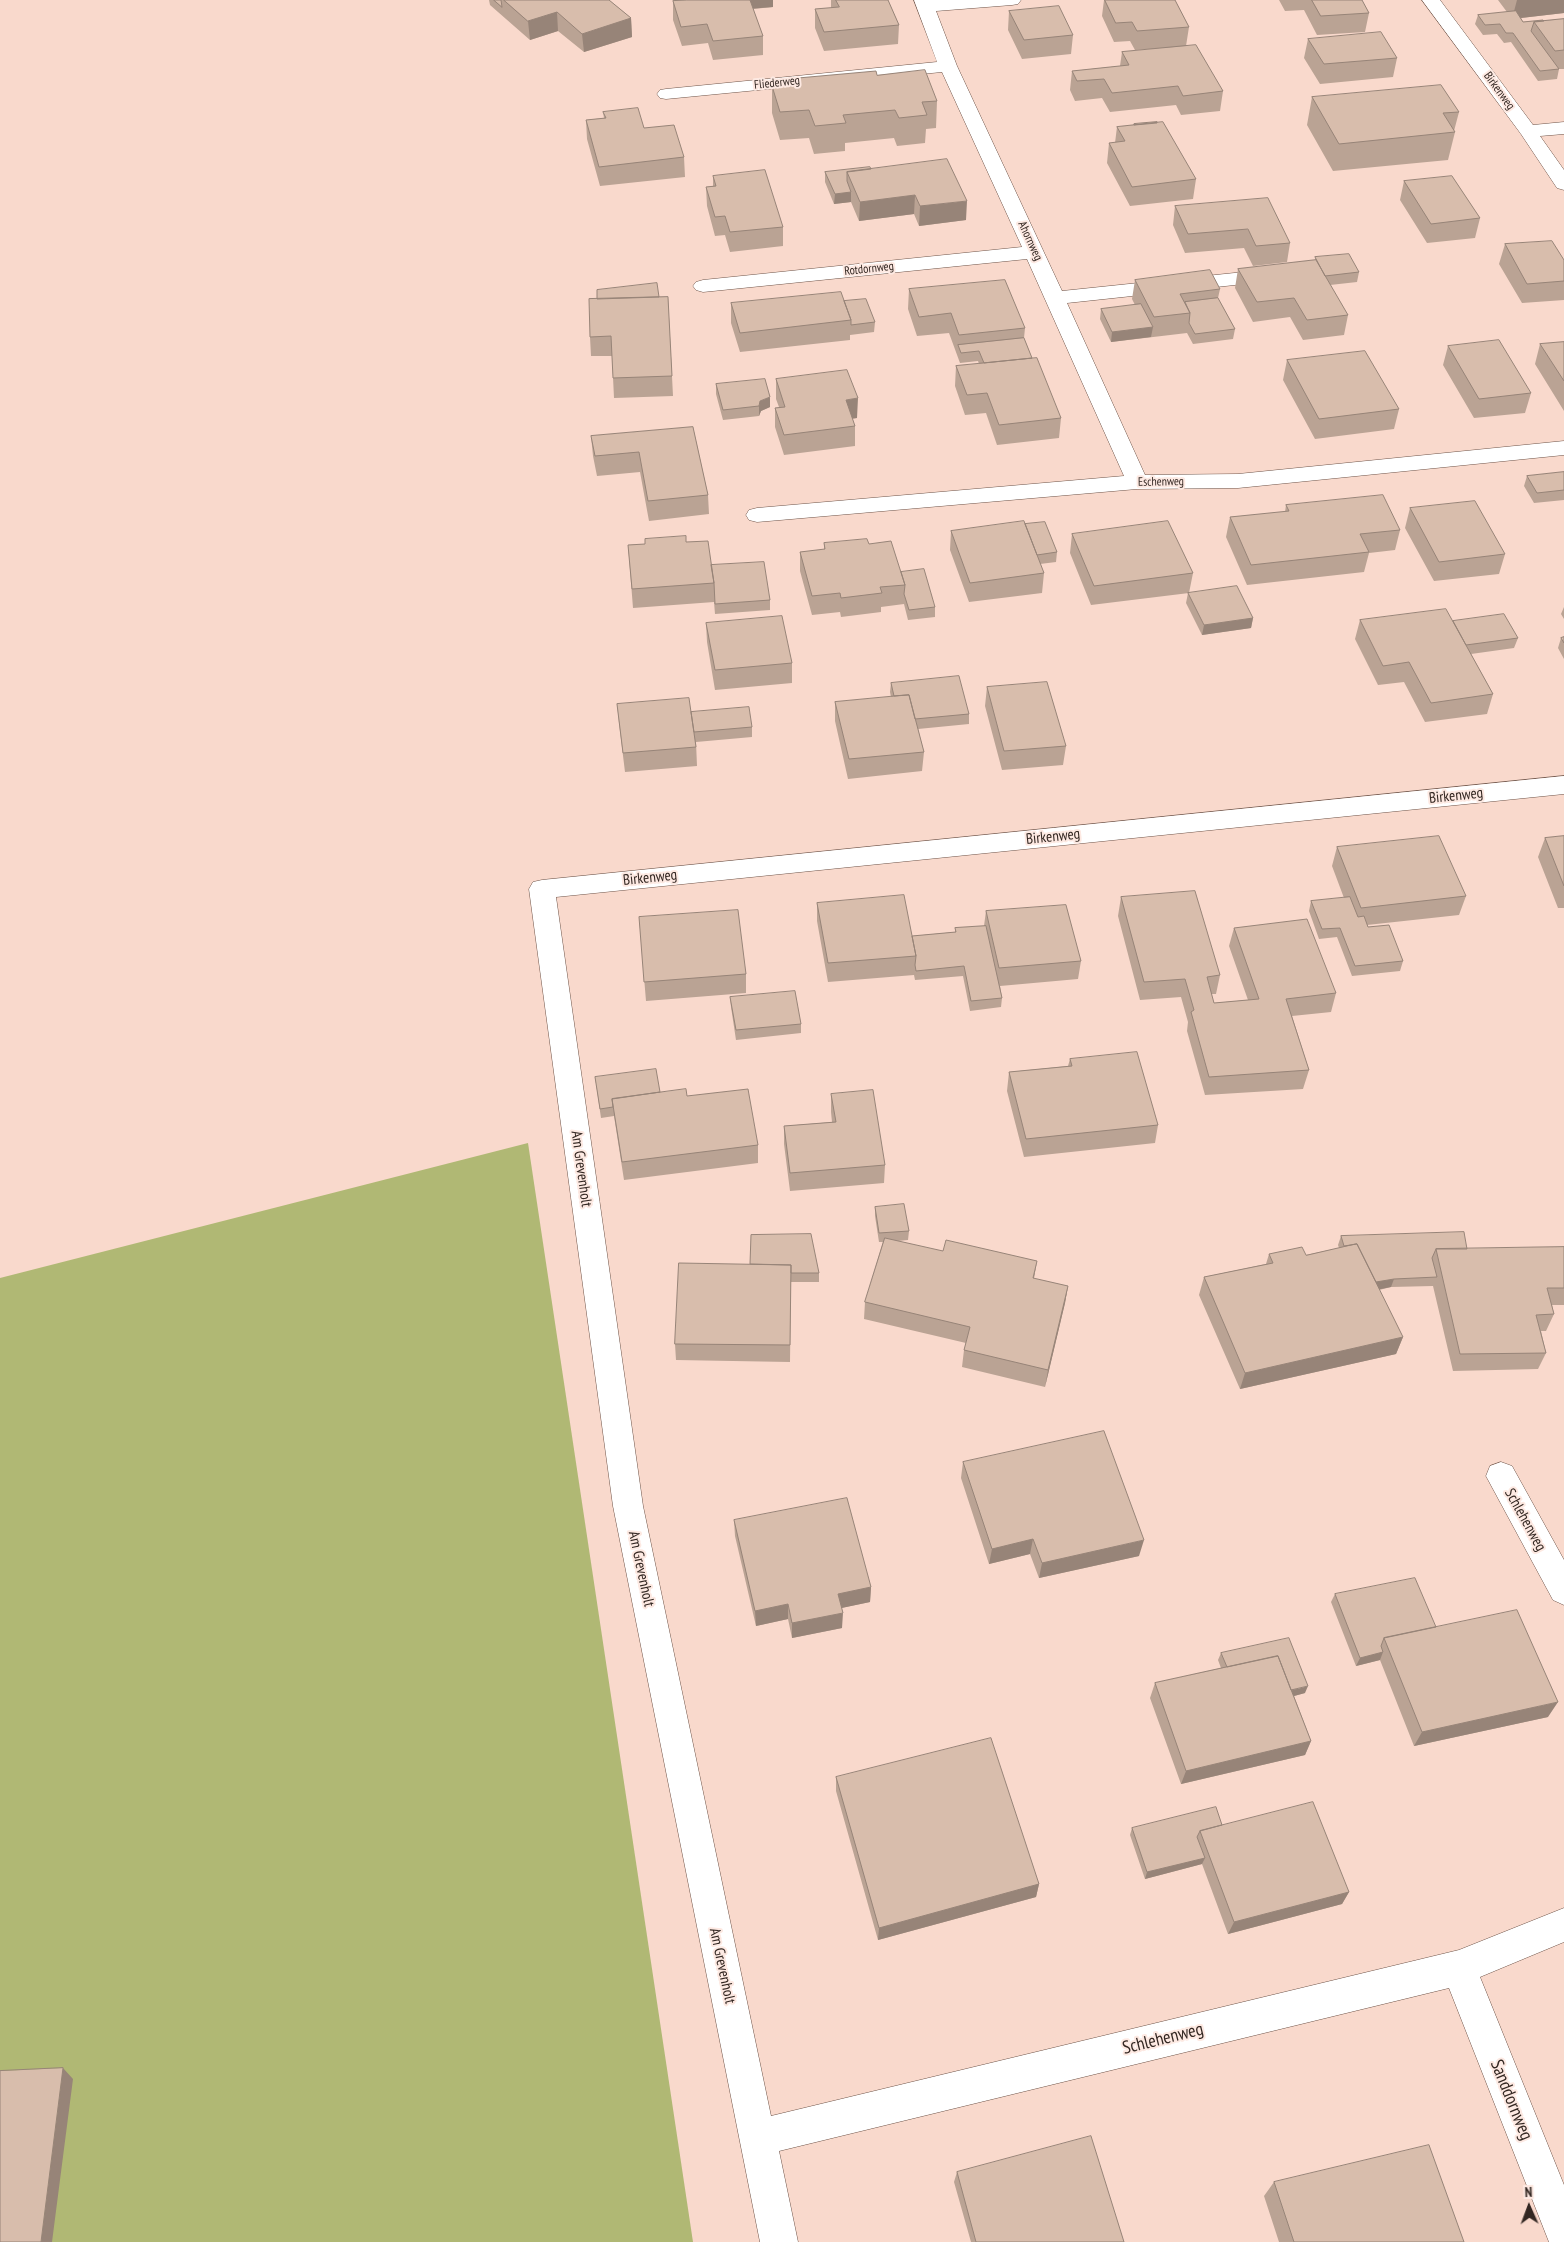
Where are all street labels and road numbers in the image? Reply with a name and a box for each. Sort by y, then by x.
street label: Birkenweg [1480,69,1518,113]
street label: Fliederweg [753,73,801,93]
street label: Ahornweg [1015,219,1045,263]
street label: Rotdornweg [844,259,894,279]
street label: Eschenweg [1138,474,1184,490]
street label: Birkenweg [1428,784,1484,808]
street label: Birkenweg [1025,825,1081,849]
street label: Birkenweg [622,866,678,890]
street label: Am Grevenholt [567,1130,595,1208]
street label: Schlehenweg [1500,1486,1550,1554]
street label: Am Grevenholt [624,1530,658,1608]
street label: Am Grevenholt [705,1927,739,2005]
street label: Schlehenweg [1120,2019,1206,2059]
street label: Sanddornweg [1485,2057,1537,2143]

